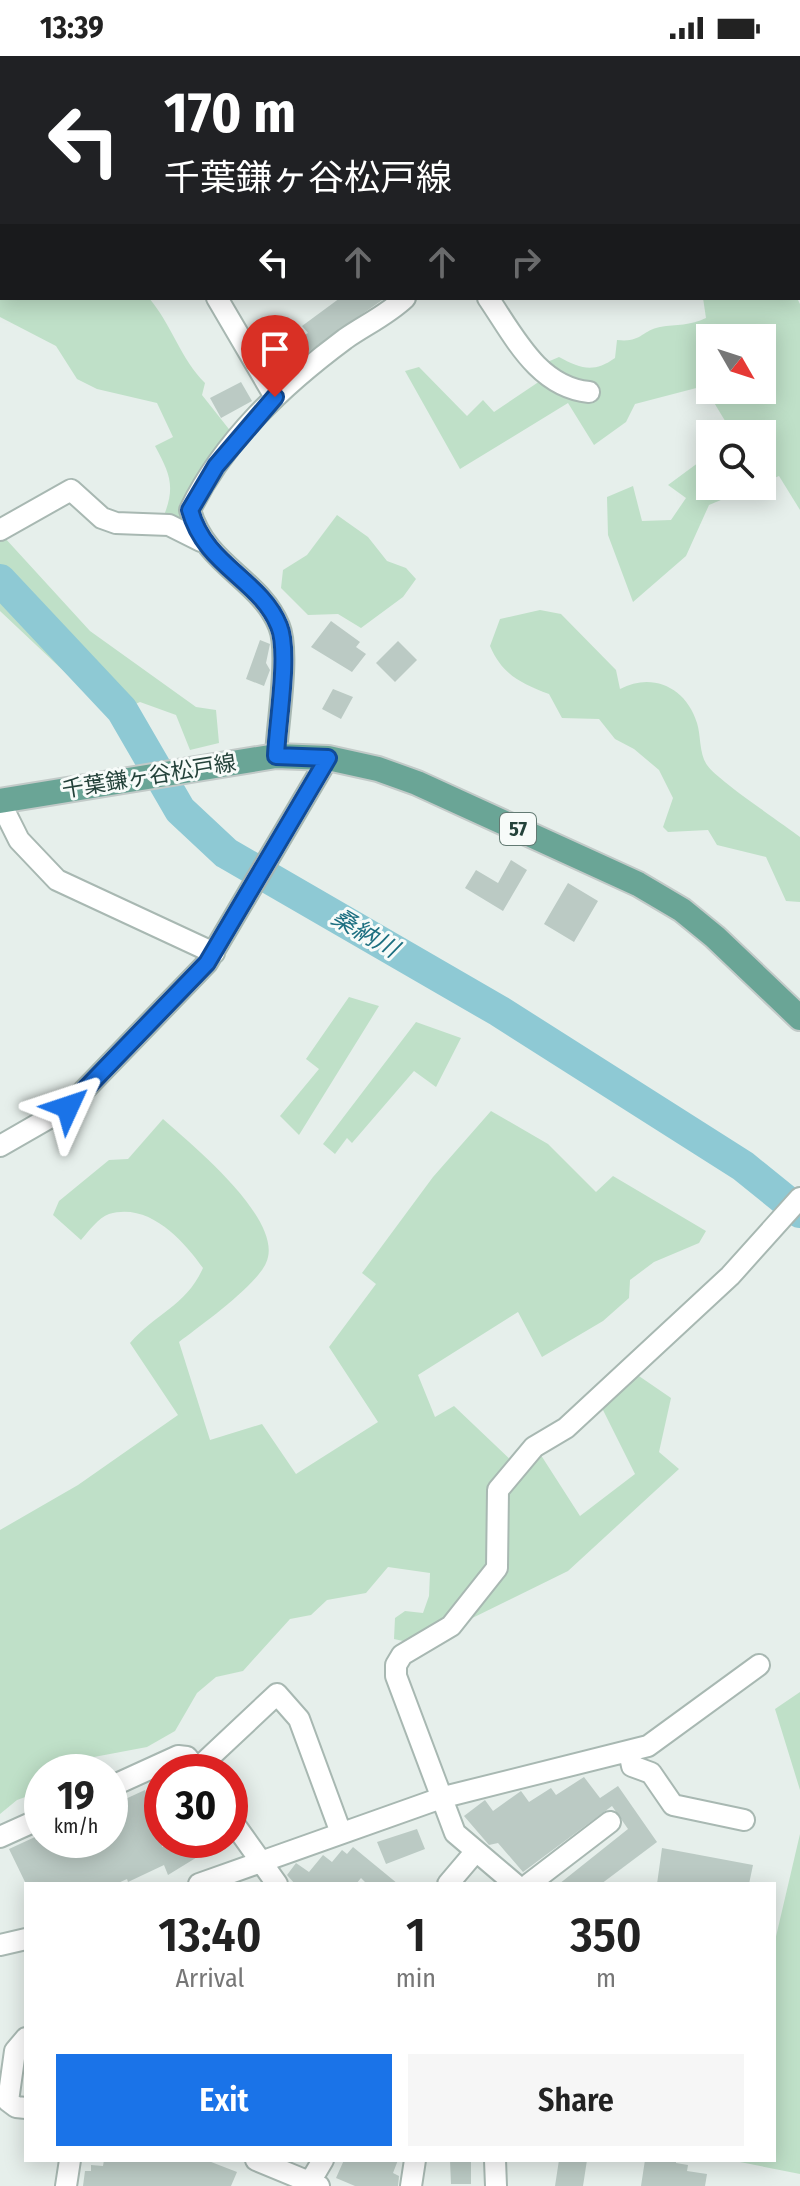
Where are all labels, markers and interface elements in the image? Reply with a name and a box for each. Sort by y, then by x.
text: 13:39 [40,10,104,46]
text: 170 m [164,80,296,147]
icon: left [32,88,136,192]
text: 千葉鎌ヶ谷松戸線 [164,156,452,200]
icon: left [252,240,296,284]
icon: ahead [336,240,380,284]
icon: ahead [420,240,464,284]
icon: right [504,240,548,284]
pin [241,315,309,397]
north arrow [696,324,776,404]
map controls [696,324,776,500]
icon: arrive [253,327,297,371]
button: search [696,420,776,500]
street label: 千葉鎌ヶ谷松戸線 [60,749,238,803]
road number: 57 [500,813,536,845]
water label: 桑納川 [327,903,406,965]
position arrow [26,1065,110,1149]
speed limit sign: 30 [144,1754,248,1858]
text: 19 [57,1772,95,1820]
text: km/h [54,1814,98,1838]
text: 13:40 [158,1906,262,1964]
text: 1 [406,1906,426,1964]
text: 350 [570,1906,642,1964]
text: Arrival [175,1963,244,1994]
text: min [396,1963,436,1994]
text: m [596,1963,616,1994]
button: Exit [56,2054,392,2146]
button: Share [408,2054,744,2146]

